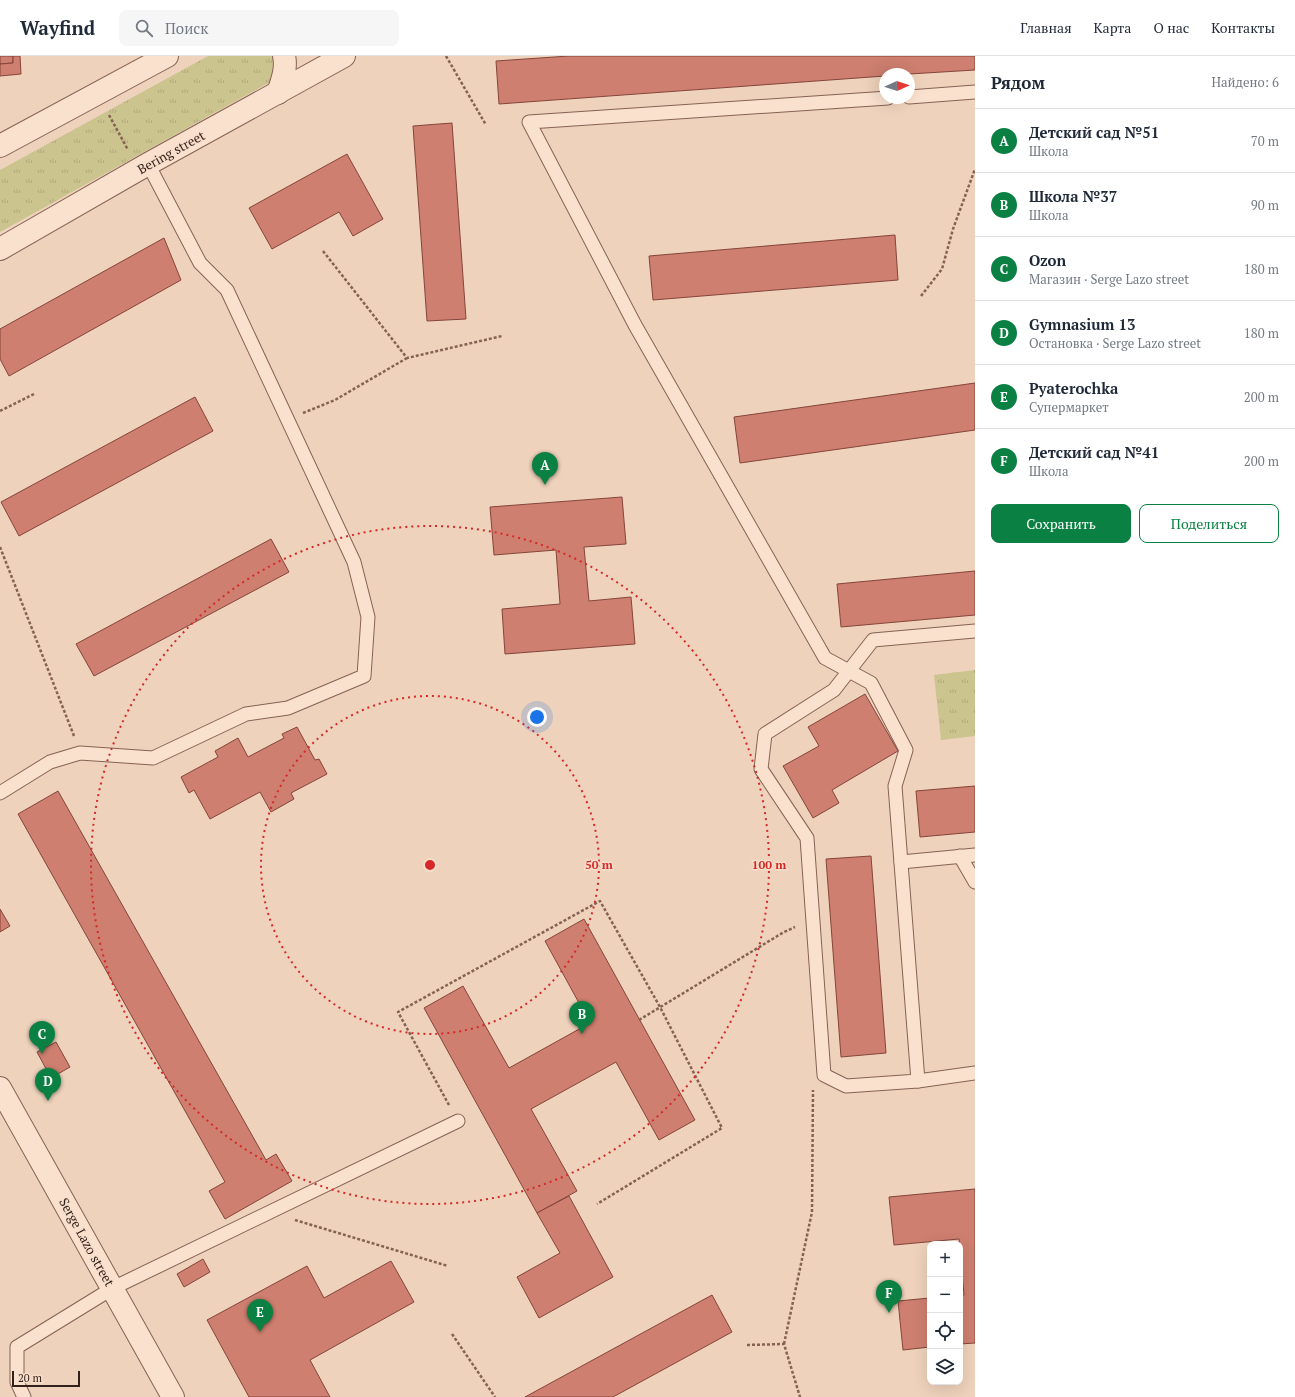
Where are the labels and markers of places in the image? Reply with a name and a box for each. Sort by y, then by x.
pin: A [532,452,558,485]
centre of rings [423,858,437,872]
pin: B [569,1001,595,1034]
pin: C [29,1021,55,1054]
pin: D [35,1068,61,1101]
pin: F [876,1280,902,1313]
pin: E [247,1299,273,1332]

